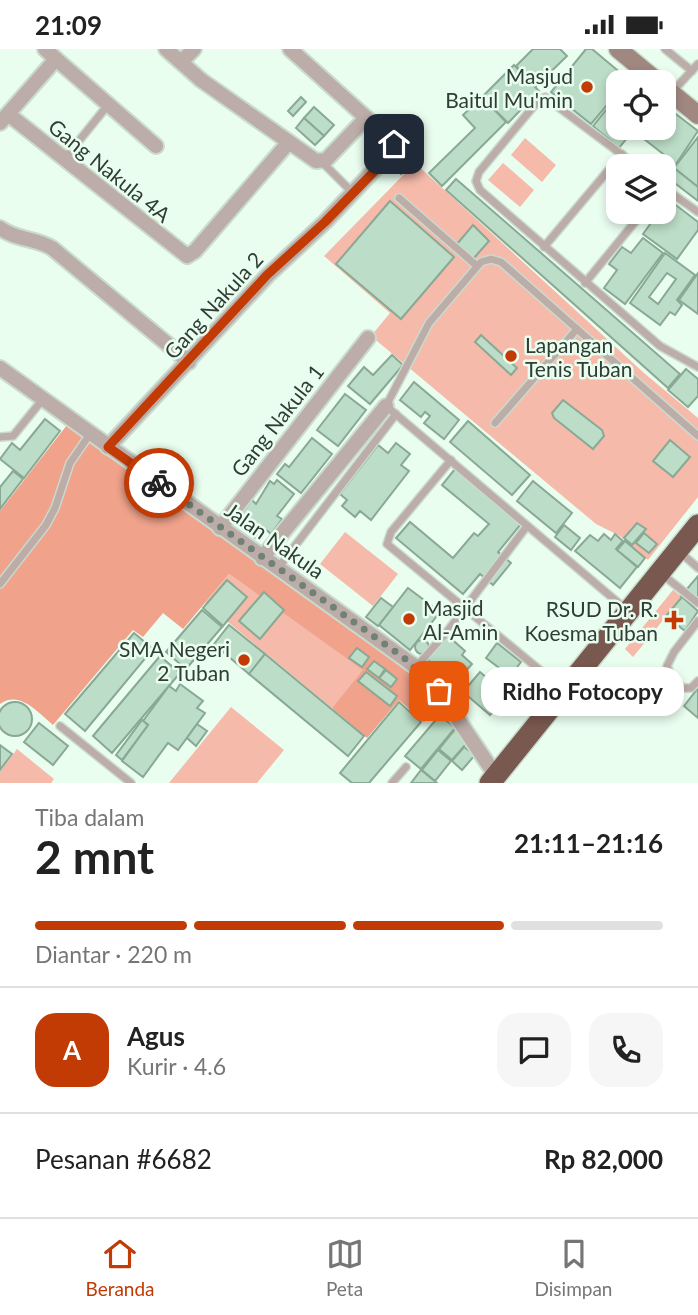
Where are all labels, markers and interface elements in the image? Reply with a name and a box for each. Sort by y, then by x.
text: 21:09 [35,9,102,41]
place label: Masjud Baitul Mu'min [445,63,573,112]
map controls [606,70,676,224]
button: locate [606,70,676,140]
marker: Masjud Baitul Mu'min [579,79,595,95]
street label: Gang Nakula 4A [44,113,177,227]
pin [364,114,424,174]
icon: home [375,125,413,163]
button: layers [606,154,676,224]
street label: Gang Nakula 2 [158,246,268,364]
place label: Lapangan Tenis Tuban [525,332,632,381]
marker: Lapangan Tenis Tuban [503,348,519,364]
street label: Gang Nakula 1 [226,359,328,481]
courier [124,448,194,518]
icon: bike [140,464,178,502]
street label: Jalan Nakula [221,497,329,583]
place label: Masjid Al-Amin [423,595,498,644]
place label: RSUD Dr. R. Koesma Tuban [525,596,658,645]
marker: RSUD Dr. R. Koesma Tuban [664,610,684,630]
marker: Masjid Al-Amin [401,611,417,627]
place label: SMA Negeri 2 Tuban [119,636,230,685]
marker: SMA Negeri 2 Tuban [236,652,252,668]
pin [409,661,469,721]
callout: Ridho Fotocopy [481,667,684,715]
icon: bag [420,672,458,710]
text: Ridho Fotocopy [502,677,663,705]
text: Tiba dalam [35,803,144,831]
text: 21:11–21:16 [514,827,663,859]
text: 2 mnt [35,829,154,884]
text: Diantar · 220 m [35,940,192,968]
button: chat [497,1013,571,1087]
button: phone [589,1013,663,1087]
text: Agus [127,1020,185,1052]
text: A [63,1034,81,1066]
text: Kurir · 4.6 [127,1052,226,1080]
text: Pesanan #6682 [35,1143,212,1175]
text: Rp 82,000 [544,1143,663,1175]
tab: Beranda [85,1235,155,1300]
tab: Peta [326,1235,364,1300]
tab: Disimpan [535,1235,612,1300]

